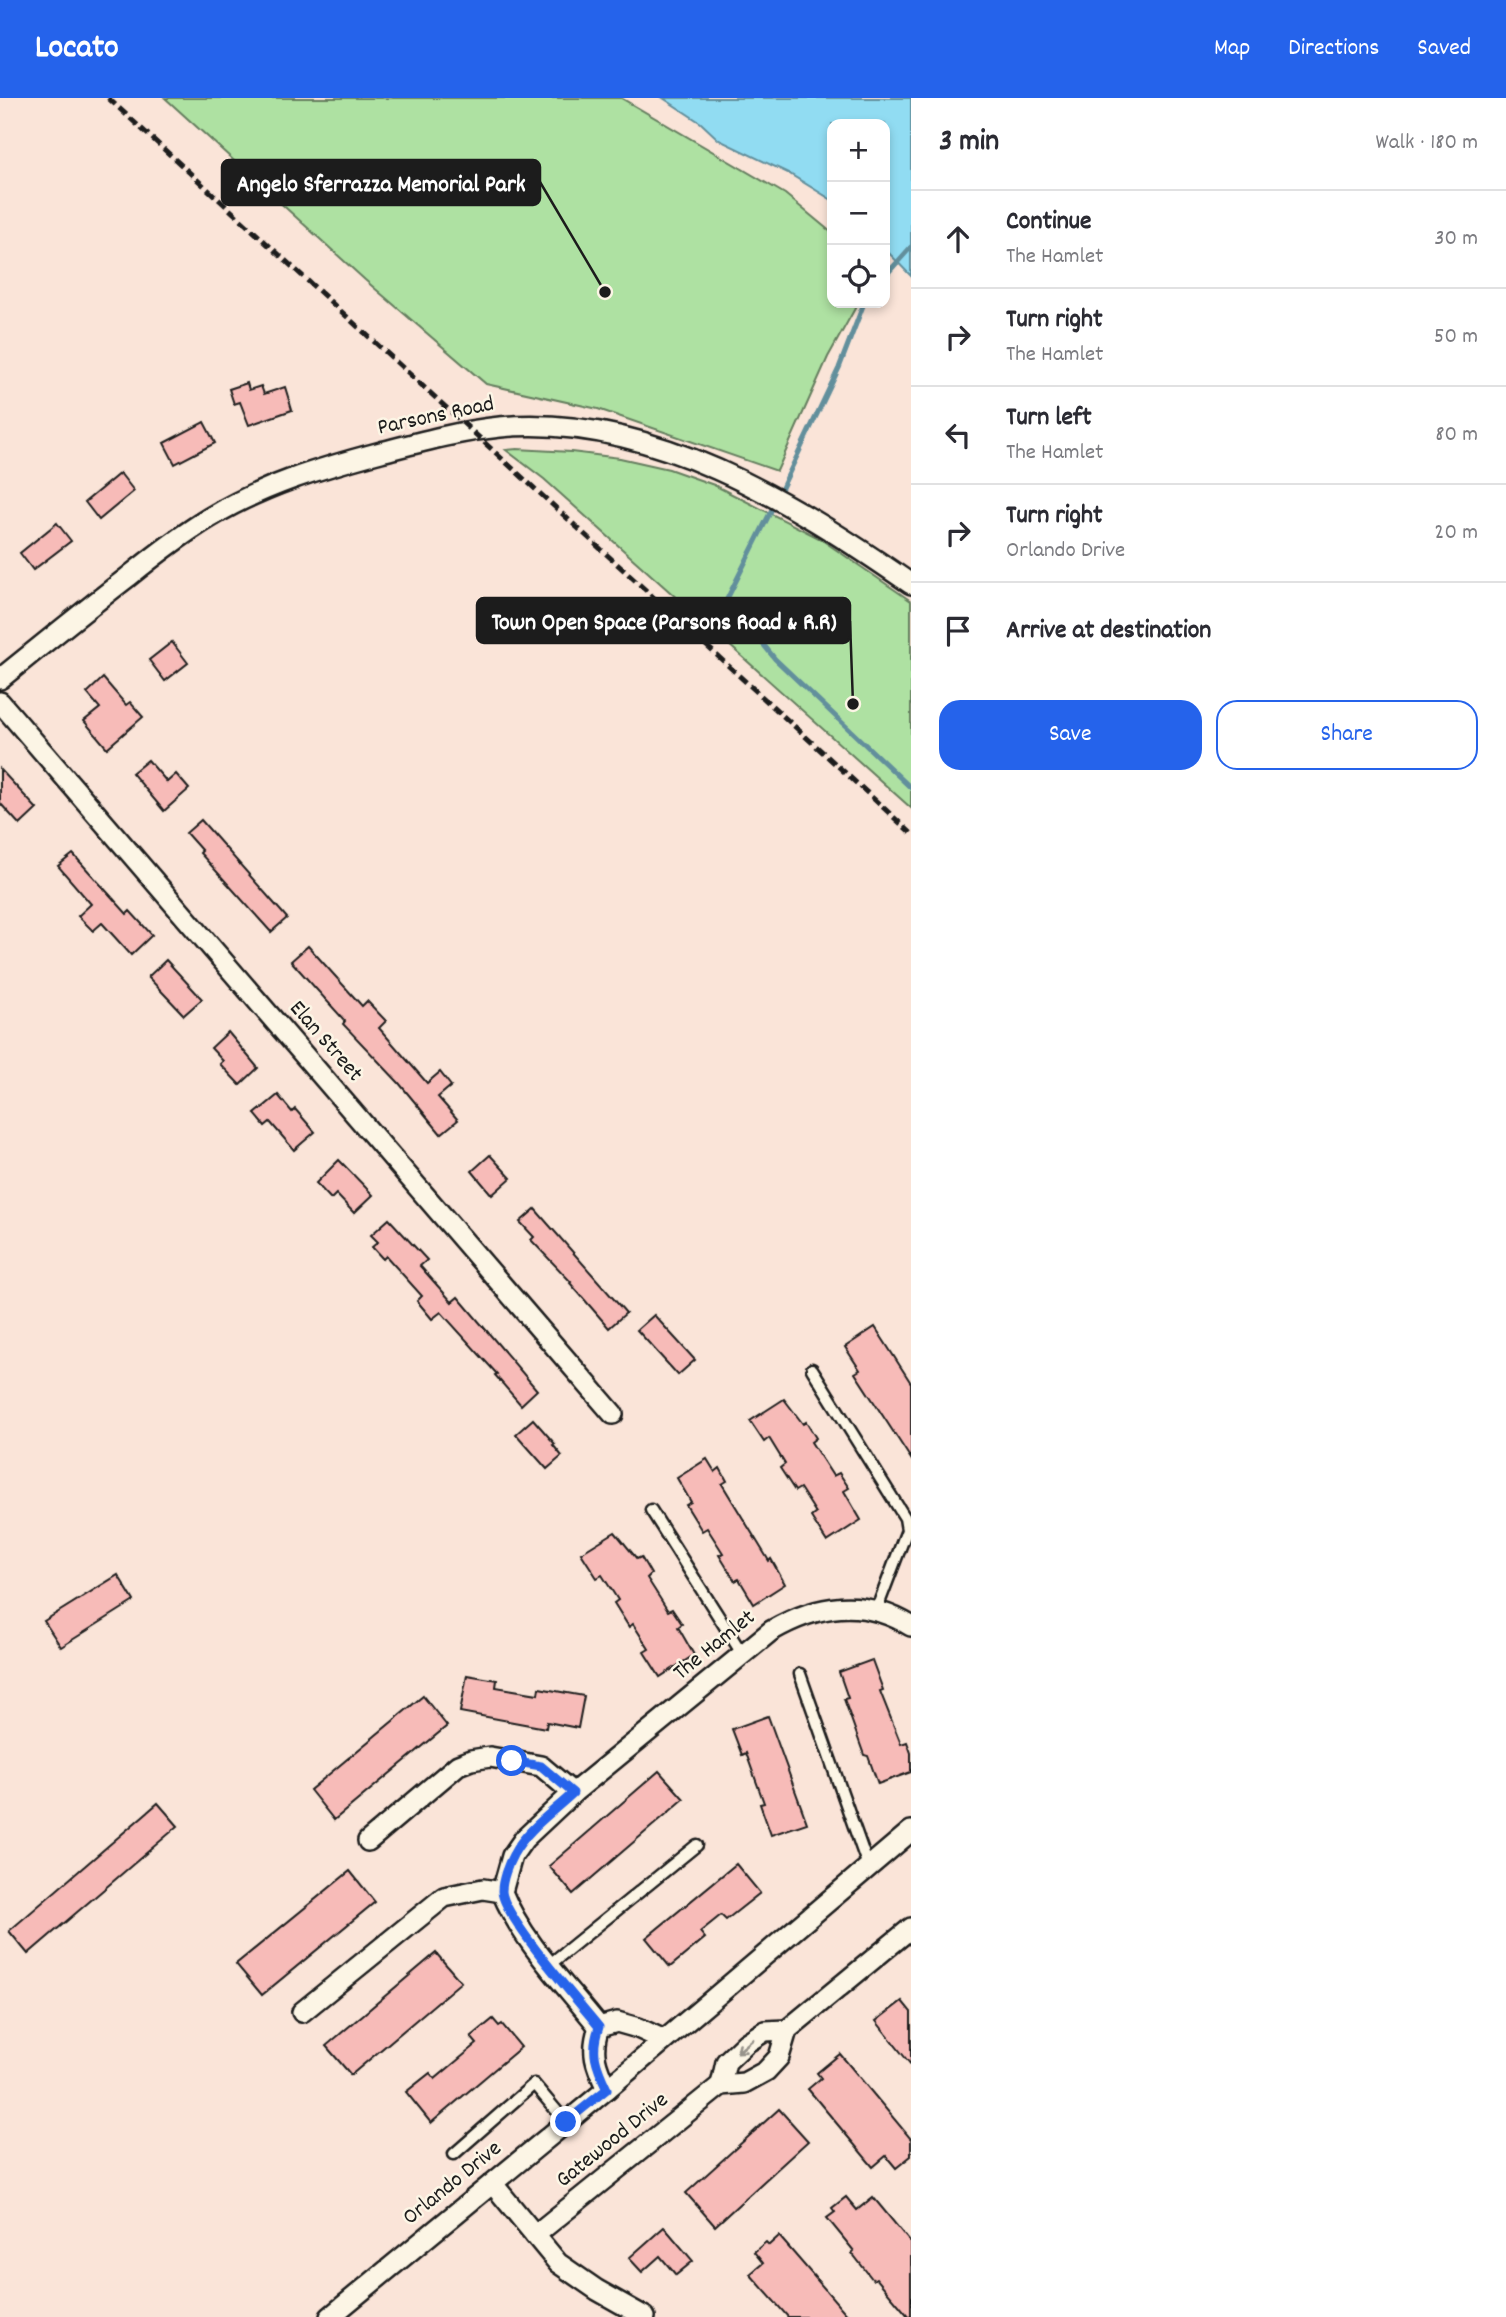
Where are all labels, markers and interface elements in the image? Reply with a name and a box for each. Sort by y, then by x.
text: Locato [35,26,119,73]
text: Map [1214,32,1250,66]
text: Directions [1288,32,1379,66]
text: Saved [1417,32,1471,66]
map controls [827,119,890,308]
button: + [827,119,890,182]
text: 3 min [939,122,999,165]
text: Walk · 180 m [1375,127,1478,160]
callout: Angelo Sferrazza Memorial Park [222,160,540,205]
text: Angelo Sferrazza Memorial Park [236,169,526,203]
button: − [827,182,890,245]
text: Continue [1006,204,1091,241]
icon: ahead [939,220,977,258]
text: 30 m [1434,223,1478,256]
text: The Hamlet [1006,241,1104,274]
button: locate [827,245,890,308]
text: Turn right [1006,302,1103,339]
icon: right [939,318,977,356]
text: 50 m [1434,321,1478,354]
text: The Hamlet [1006,339,1104,372]
street label: Parsons Road [375,389,497,445]
text: Turn left [1006,400,1092,437]
icon: left [939,416,977,454]
text: 80 m [1435,419,1478,452]
text: The Hamlet [1006,437,1104,470]
text: Turn right [1006,498,1103,535]
icon: right [939,514,977,552]
text: 20 m [1434,517,1478,550]
text: Orlando Drive [1006,535,1125,568]
callout: Town Open Space (Parsons Road & R.R) [477,598,850,643]
text: Town Open Space (Parsons Road & R.R) [491,607,837,641]
icon: arrive [939,612,977,650]
text: Arrive at destination [1006,613,1211,650]
button: Save [939,700,1202,770]
button: Share [1216,700,1478,770]
street label: Elan Street [280,994,370,1090]
street label: The Hamlet [667,1602,763,1690]
route start [496,1745,527,1776]
one-way arrow [736,2038,754,2054]
street label: Gatewood Drive [550,2085,676,2197]
route end [550,2106,581,2137]
street label: Orlando Drive [396,2134,510,2234]

